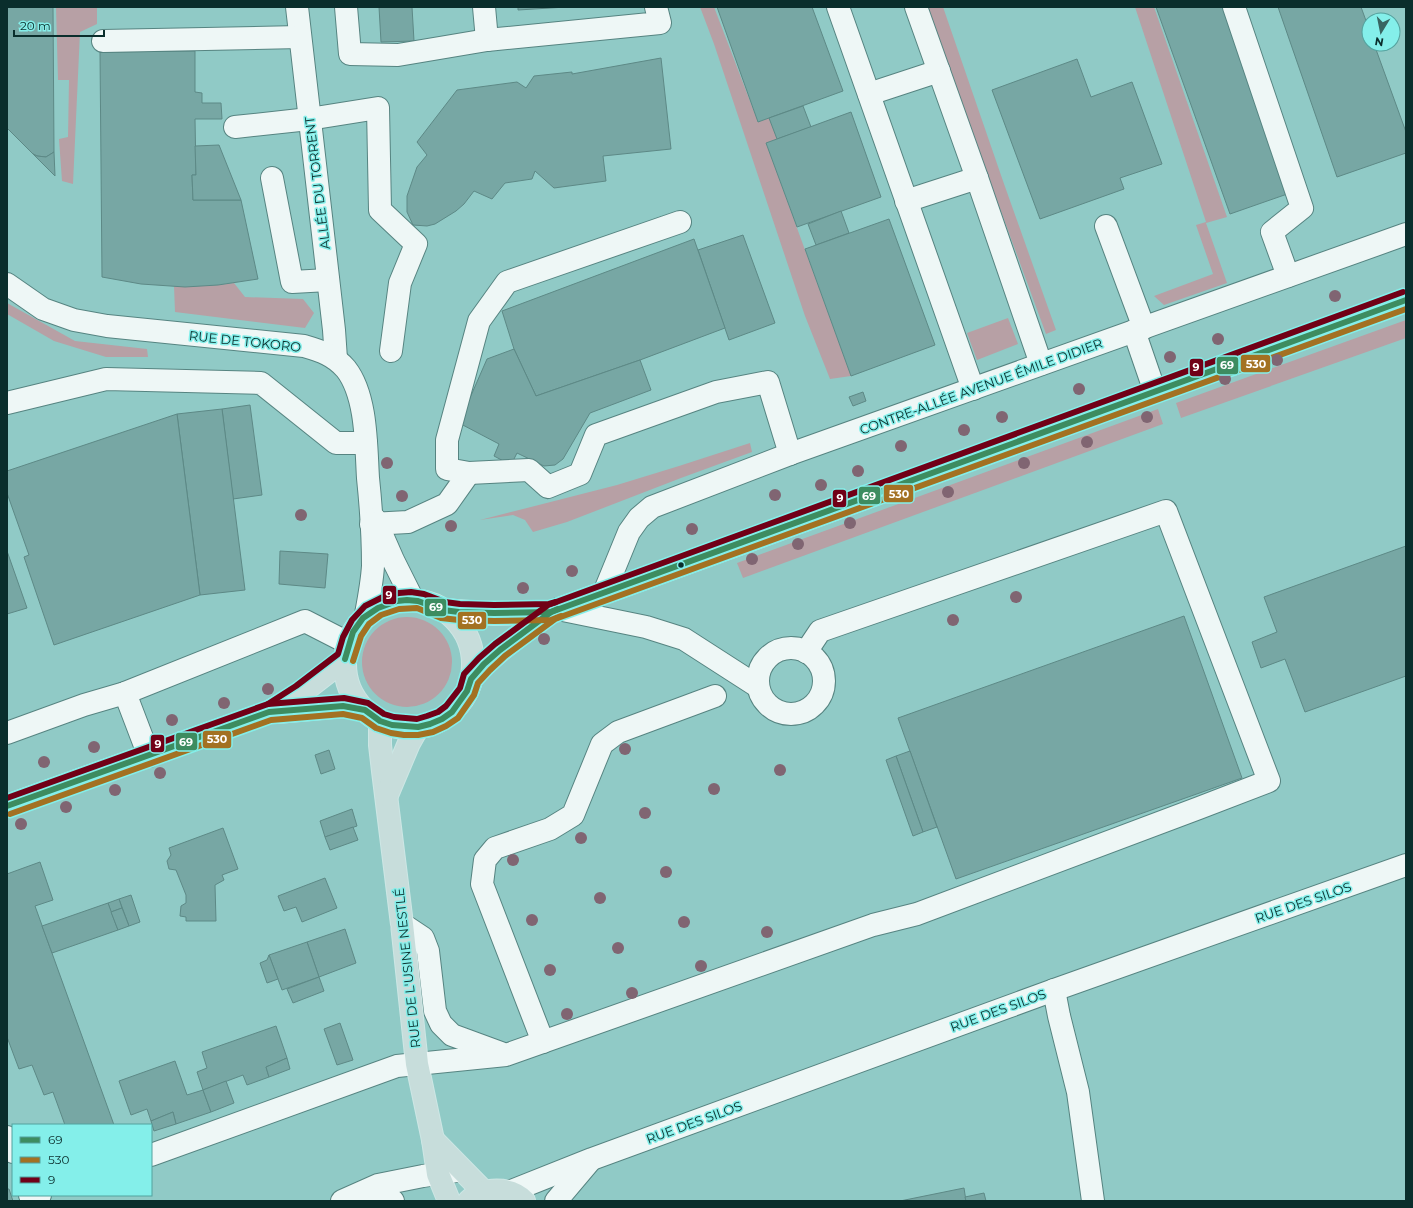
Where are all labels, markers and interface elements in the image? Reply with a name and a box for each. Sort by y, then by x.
scale bar [14,12,104,38]
north arrow [1361,12,1401,52]
text: 20 m [20,18,51,33]
text: N [1374,34,1385,50]
street label: ALLÉE DU TORRENT [301,115,333,250]
street label: RUE DE TOKORO [188,327,302,355]
street label: CONTRE-ALLÉE AVENUE ÉMILE DIDIER [857,334,1105,438]
line badge: 530 [1240,354,1271,373]
line badge: 69 [1216,356,1239,375]
text: 530 [1246,357,1267,371]
line badge: 9 [1189,358,1204,377]
text: 69 [1220,358,1234,372]
text: 9 [1192,360,1200,374]
line badge: 530 [883,484,914,503]
line badge: 69 [858,486,881,505]
text: 530 [889,487,910,501]
line badge: 9 [832,489,847,508]
text: 69 [862,489,876,503]
text: 9 [836,491,844,505]
unlabelled marker [676,560,686,570]
line badge: 9 [382,585,397,605]
text: 9 [385,588,393,602]
line badge: 69 [424,598,447,617]
text: 69 [429,600,443,614]
line badge: 530 [457,611,487,630]
text: 530 [462,613,483,627]
line badge: 530 [202,730,232,749]
line badge: 69 [175,732,198,751]
text: 530 [207,732,228,746]
line badge: 9 [150,734,165,753]
text: 69 [179,735,193,749]
text: 9 [154,737,162,751]
street label: RUE DES SILOS [1253,878,1353,926]
street label: RUE DE L'USINE NESTLÉ [391,887,423,1049]
street label: RUE DES SILOS [948,985,1048,1035]
street label: RUE DES SILOS [644,1097,744,1147]
legend [12,1124,152,1196]
text: 69 [48,1132,63,1147]
text: 530 [48,1152,70,1167]
text: 9 [48,1172,55,1187]

